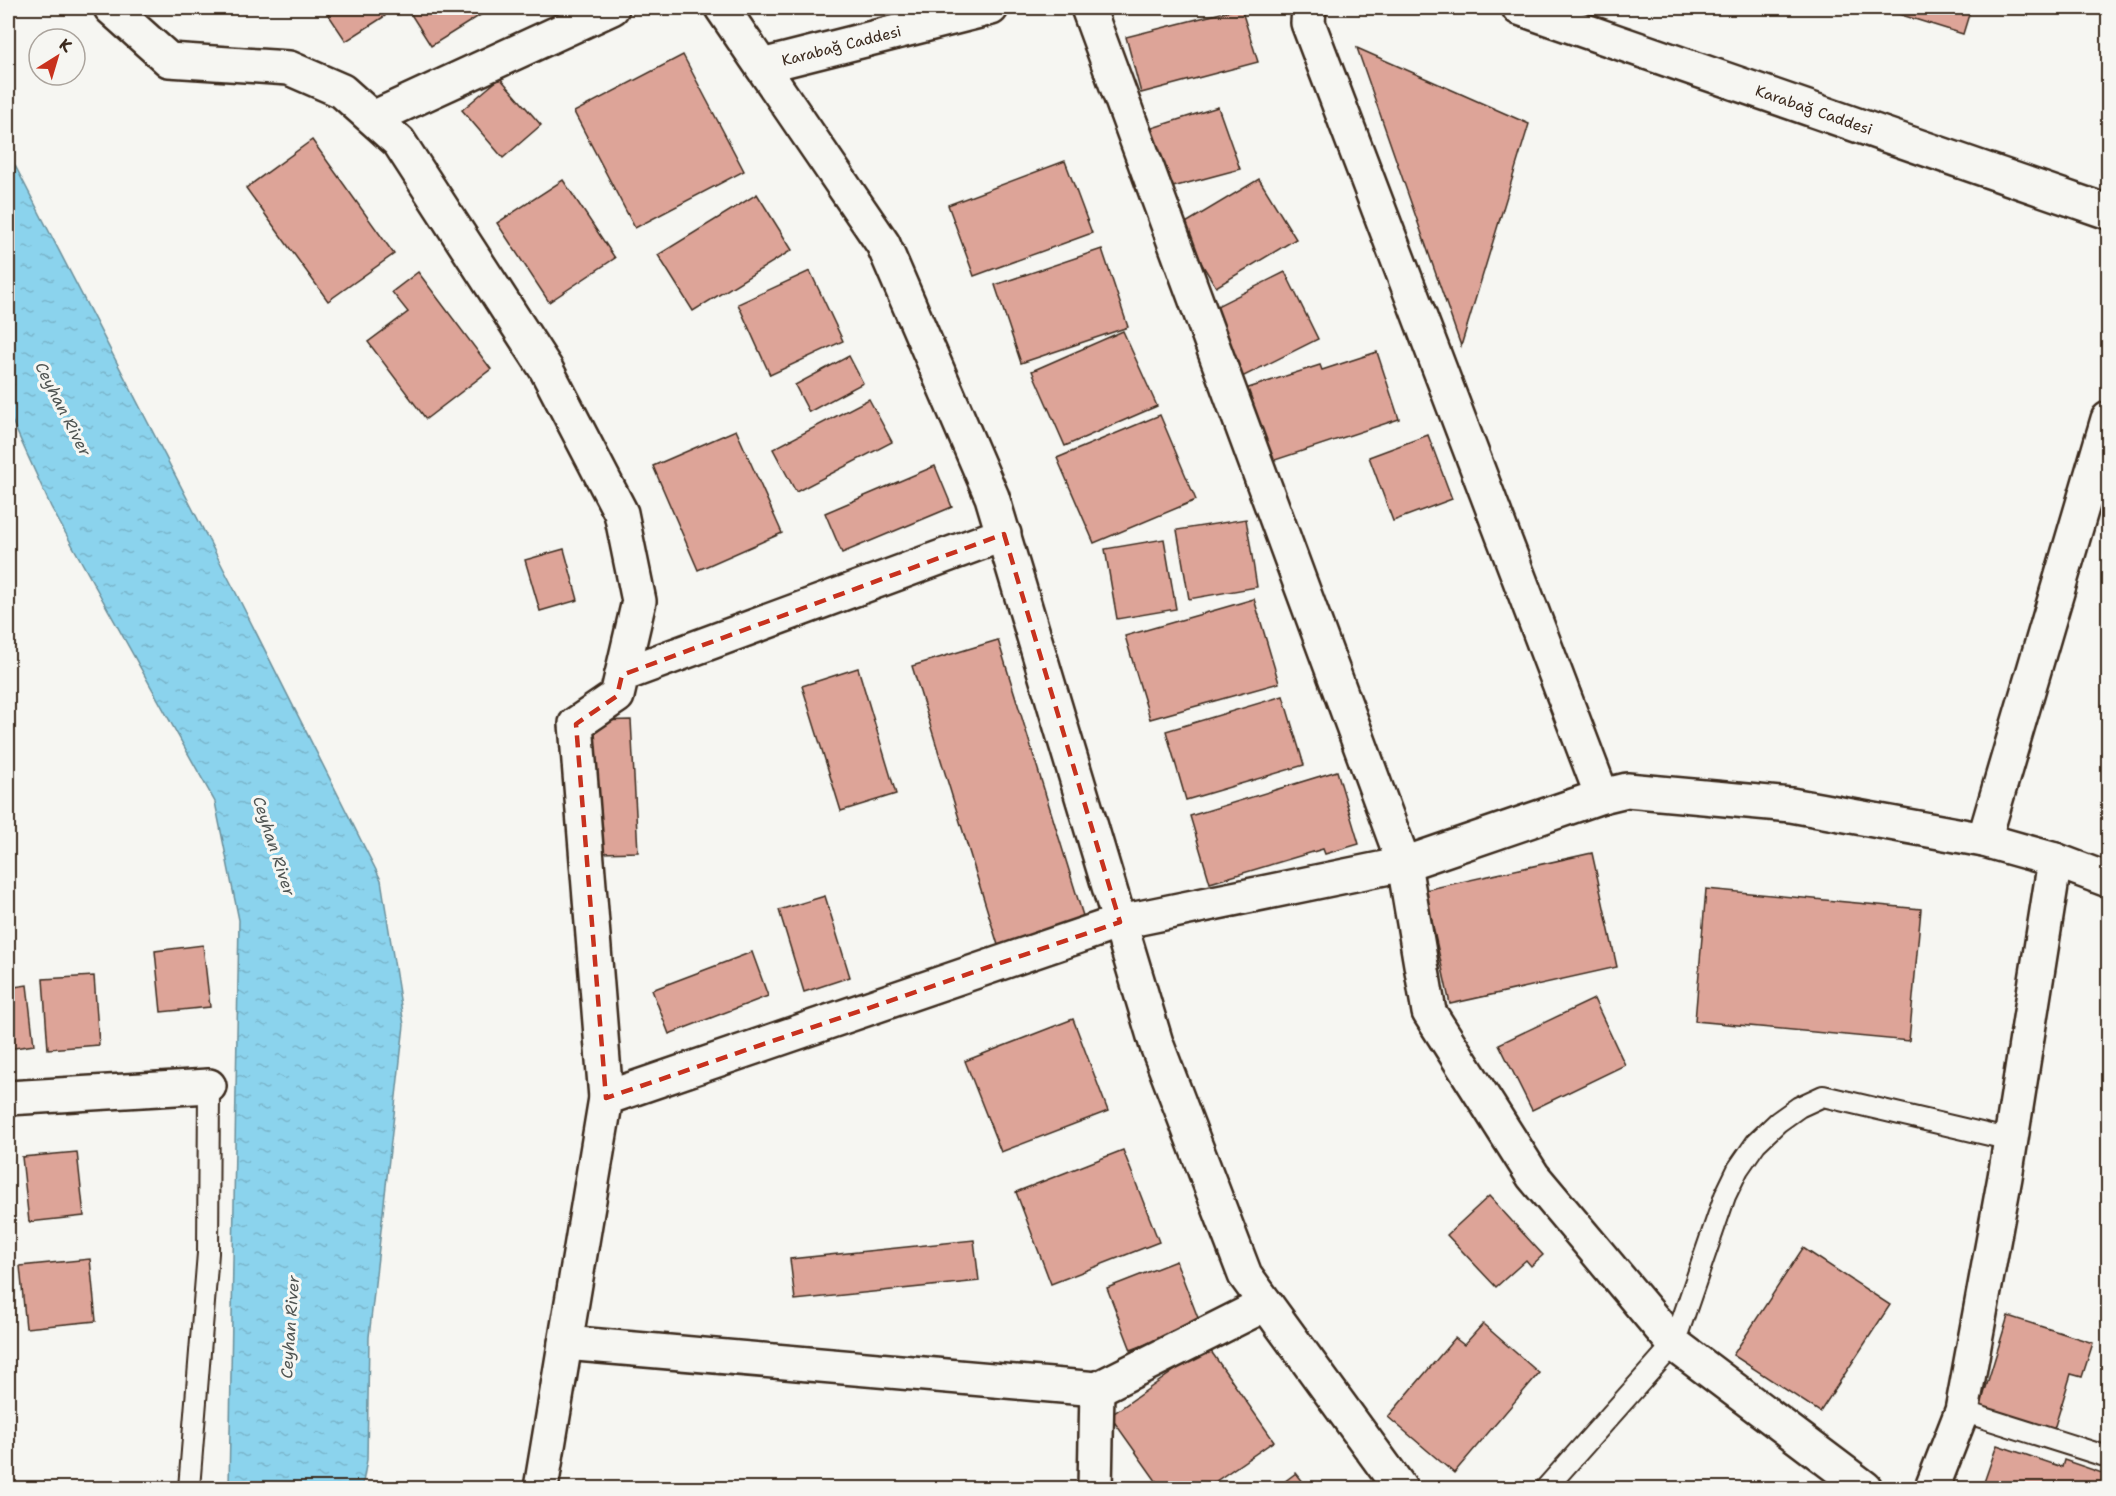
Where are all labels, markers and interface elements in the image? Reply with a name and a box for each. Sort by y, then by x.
street label: Karabağ Caddesi [780,21,903,71]
north arrow [27,27,87,87]
text: K [55,34,76,57]
street label: Karabağ Caddesi [1753,81,1875,140]
water label: Ceyhan River [30,358,96,460]
water label: Ceyhan River [248,794,300,899]
water label: Ceyhan River [276,1274,304,1379]

